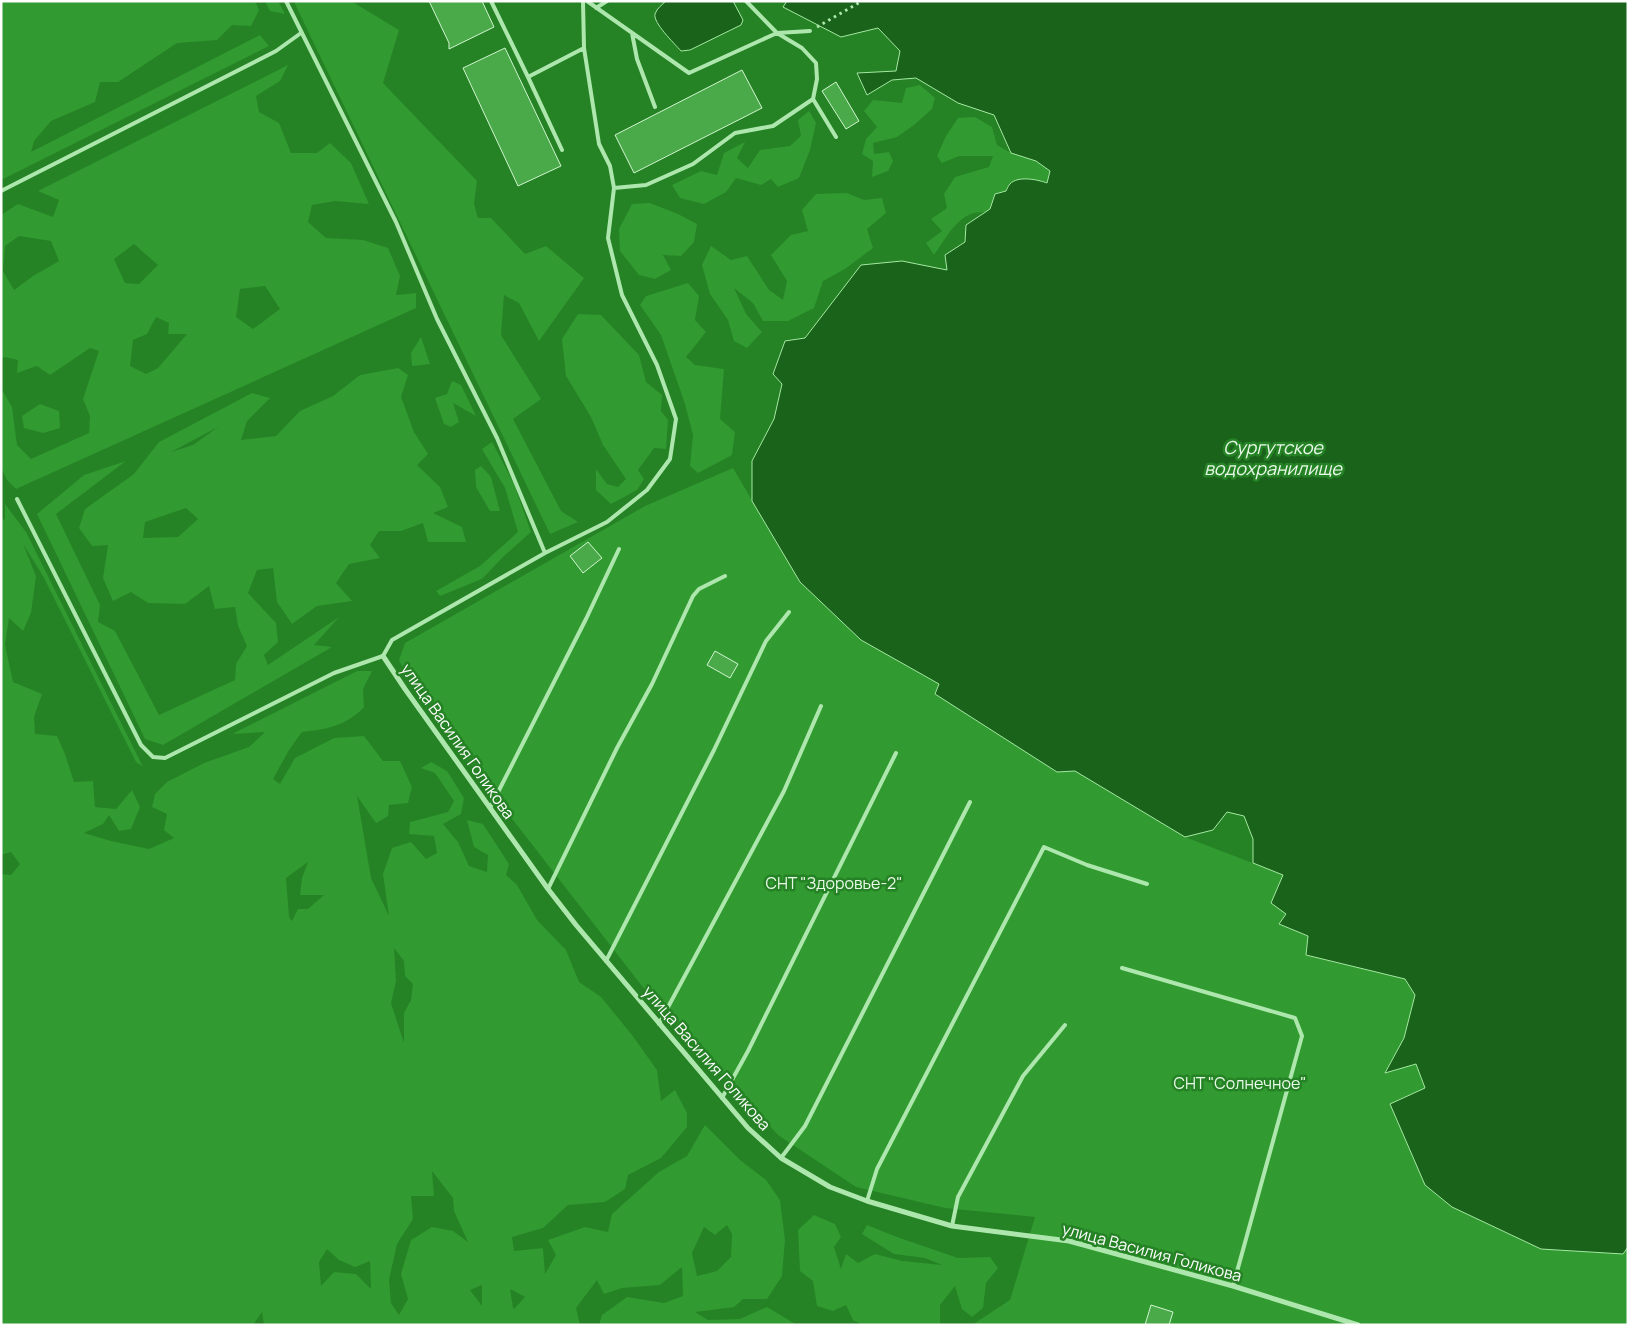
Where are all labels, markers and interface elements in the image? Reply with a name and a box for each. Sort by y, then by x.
water label: Сургутское водохранилище [1204,435,1343,480]
street label: улица Василия Голикова [396,659,520,823]
park label: СНТ "Здоровье-2" [765,872,903,894]
street label: улица Василия Голикова [638,981,776,1135]
park label: СНТ "Солнечное" [1173,1072,1307,1094]
street label: улица Василия Голикова [1060,1217,1244,1287]

